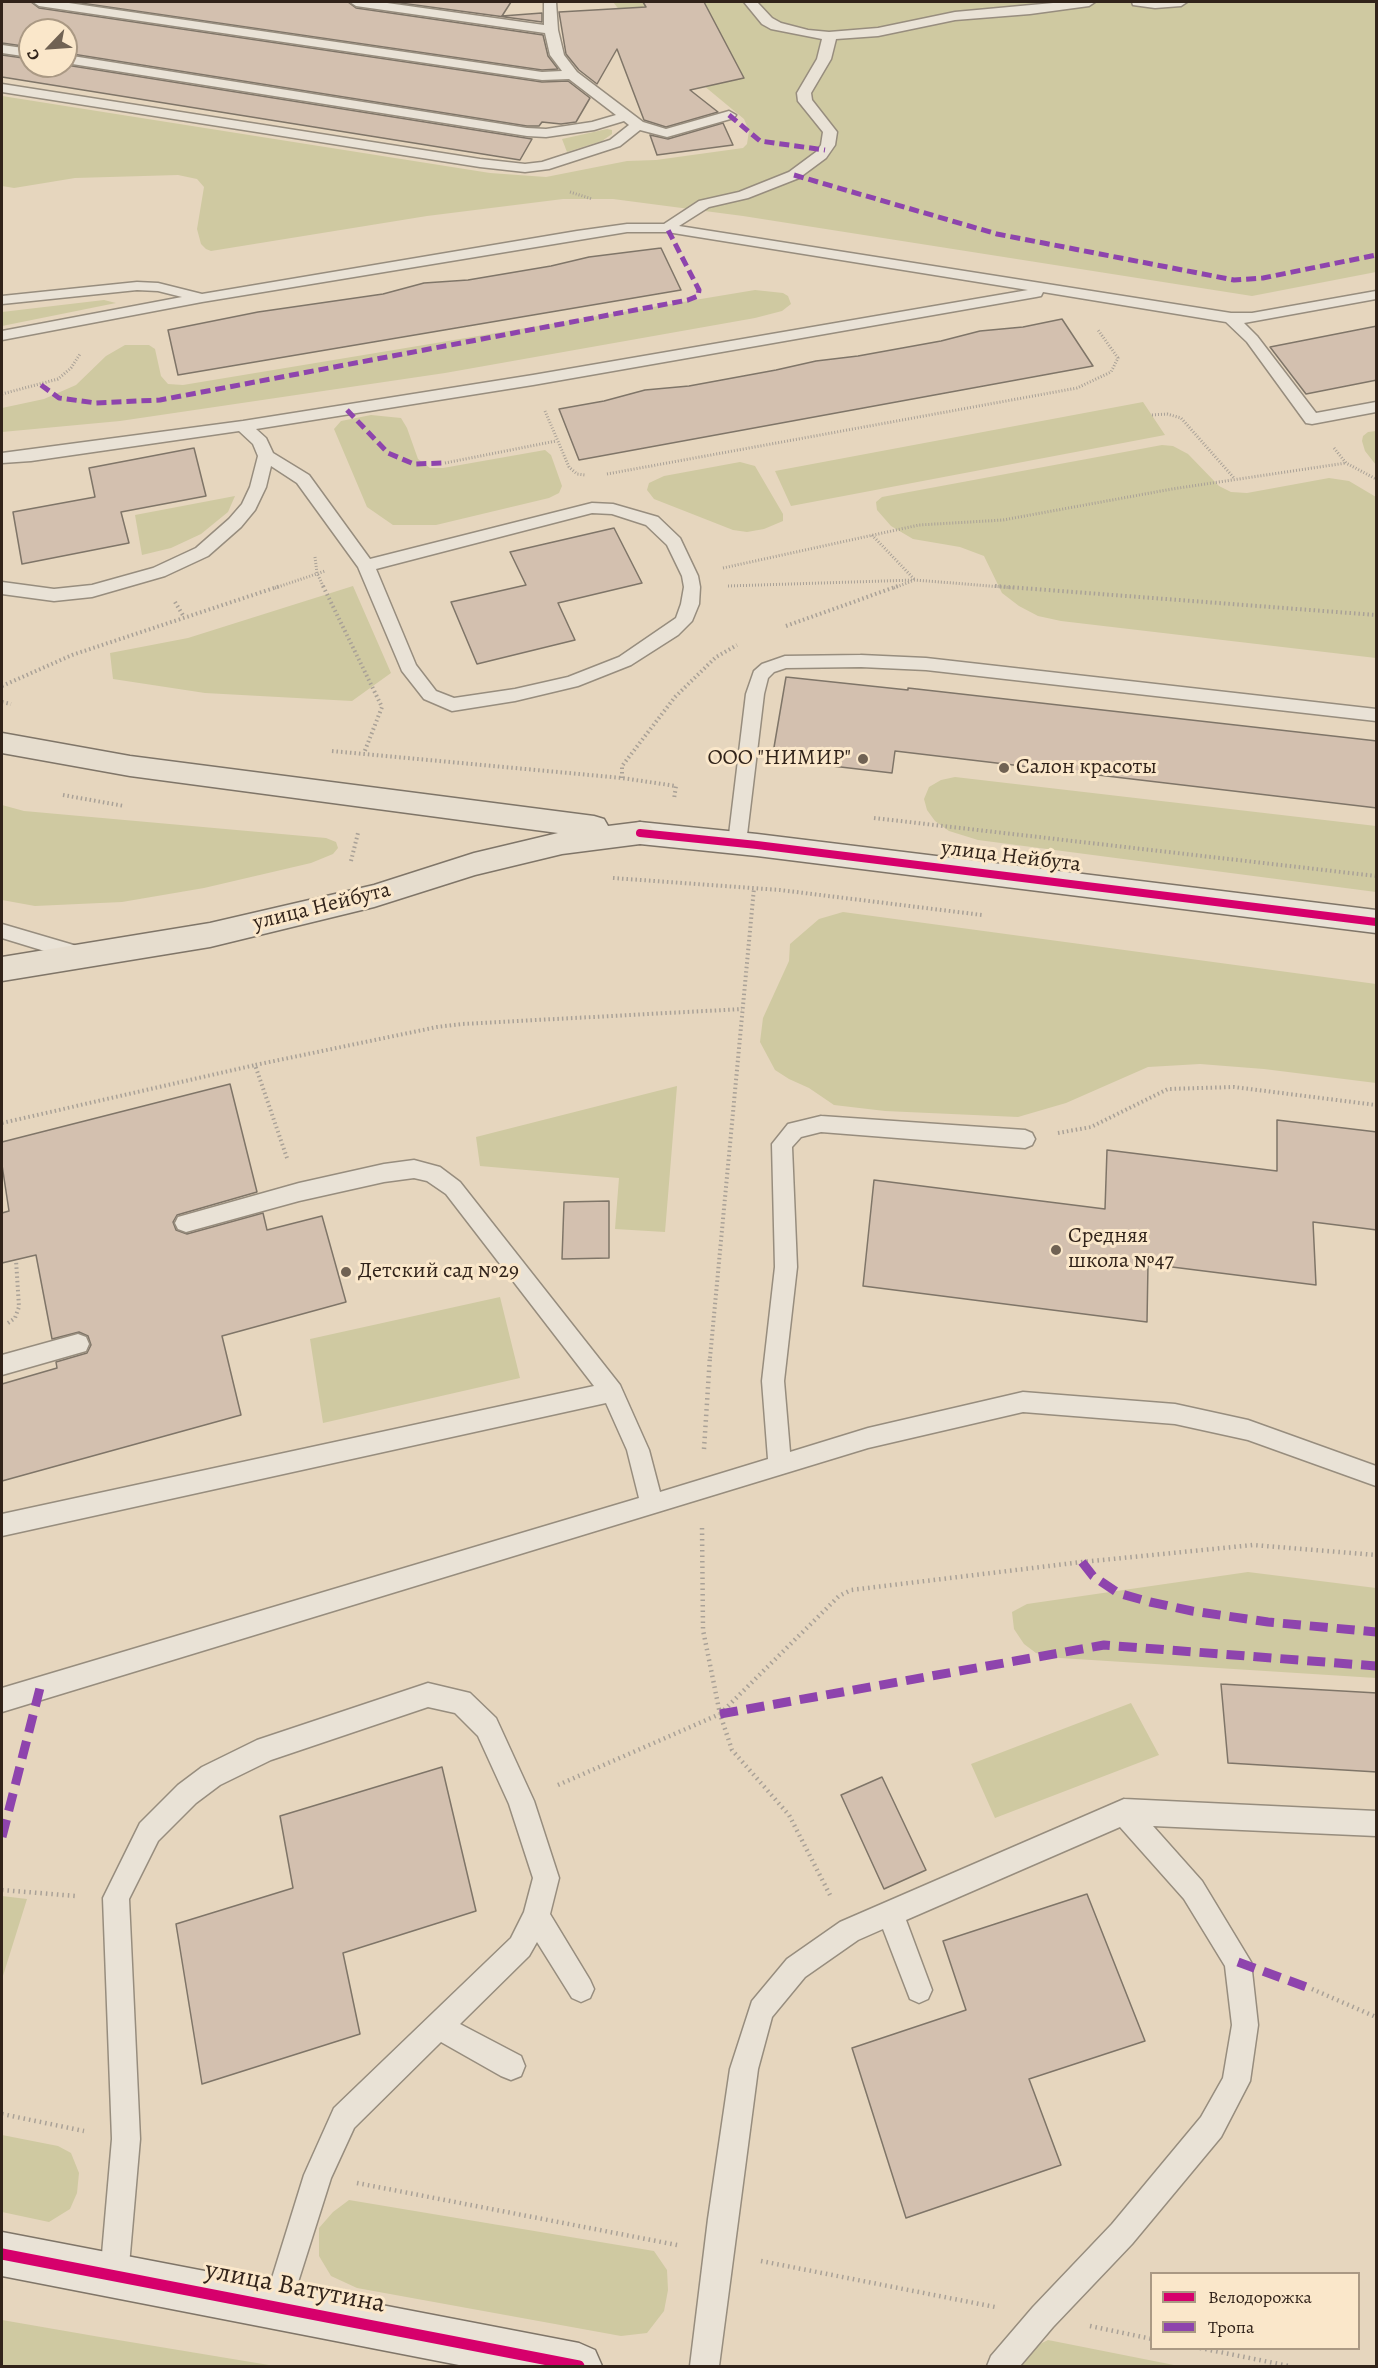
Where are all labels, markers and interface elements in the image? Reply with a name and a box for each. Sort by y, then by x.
north arrow [18,18,78,78]
text: С [21,46,46,64]
place label: ООО "НИМИР" [707,746,851,772]
marker: ООО "НИМИР" [856,752,870,766]
place label: Салон красоты [1016,755,1157,781]
marker: Салон красоты [997,761,1011,775]
street label: улица Нейбута [940,835,1082,879]
street label: улица Нейбута [251,877,393,937]
place label: Средняя школа №47 [1068,1224,1174,1276]
marker: Средняя школа №47 [1049,1243,1063,1257]
place label: Детский сад №29 [358,1259,519,1285]
marker: Детский сад №29 [339,1265,353,1279]
street label: улица Ватутина [202,2255,388,2321]
legend [1150,2272,1360,2350]
text: Велодорожка [1208,2285,1312,2309]
text: Тропа [1208,2315,1254,2339]

